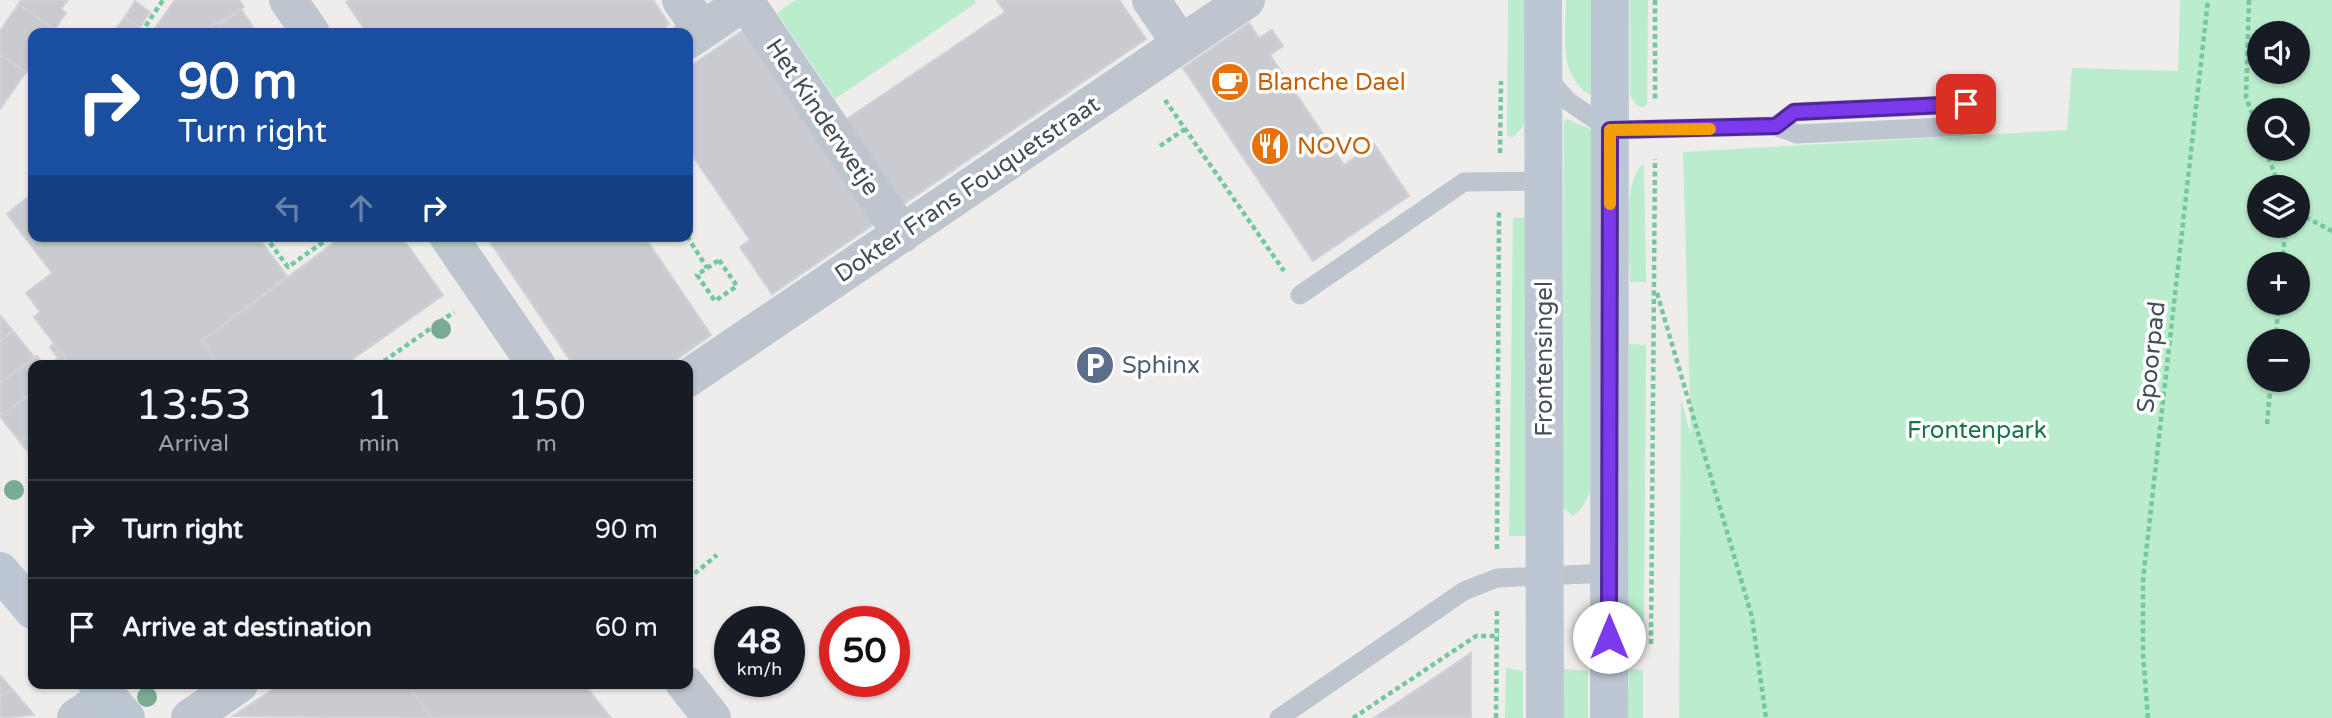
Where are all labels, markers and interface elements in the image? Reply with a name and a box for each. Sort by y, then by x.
map controls [2247,21,2310,392]
button: sound [2247,21,2310,84]
street label: Het Kinderwetje [759,33,886,201]
text: 90 m [178,53,297,112]
icon: right [63,56,154,147]
cafe icon: Blanche Dael [1209,61,1251,103]
place label: Blanche Dael [1257,68,1406,97]
pin [1936,74,1996,134]
icon: arrive [1947,85,1985,123]
street label: Dokter Frans Fouquetstraat [829,90,1105,289]
button: search [2247,98,2310,161]
text: Turn right [178,113,327,151]
restaurant icon: NOVO [1249,125,1291,167]
place label: NOVO [1297,132,1371,161]
button: layers [2247,175,2310,238]
icon: left [269,189,307,227]
icon: ahead [342,189,380,227]
icon: right [415,189,453,227]
button: + [2247,252,2310,315]
street label: Frontensingel [1530,281,1559,437]
street label: Spoorpad [2131,300,2172,414]
button: − [2247,329,2310,392]
parking icon: Sphinx [1074,344,1116,386]
place label: Sphinx [1122,351,1200,380]
text: 13:53 [135,380,252,431]
text: 1 [366,380,392,431]
text: 150 [507,380,586,431]
park label: Frontenpark [1907,416,2047,445]
text: Arrival [158,430,229,458]
text: min [359,430,400,458]
text: m [536,430,557,458]
icon: right [63,510,101,548]
text: Turn right [122,514,243,545]
text: 90 m [595,514,658,545]
position arrow [1572,600,1646,674]
speed limit sign: 50 [819,606,910,697]
icon: arrive [63,608,101,646]
text: Arrive at destination [122,612,372,643]
text: 60 m [595,612,658,643]
text: 48 [738,621,781,663]
text: km/h [737,658,782,680]

